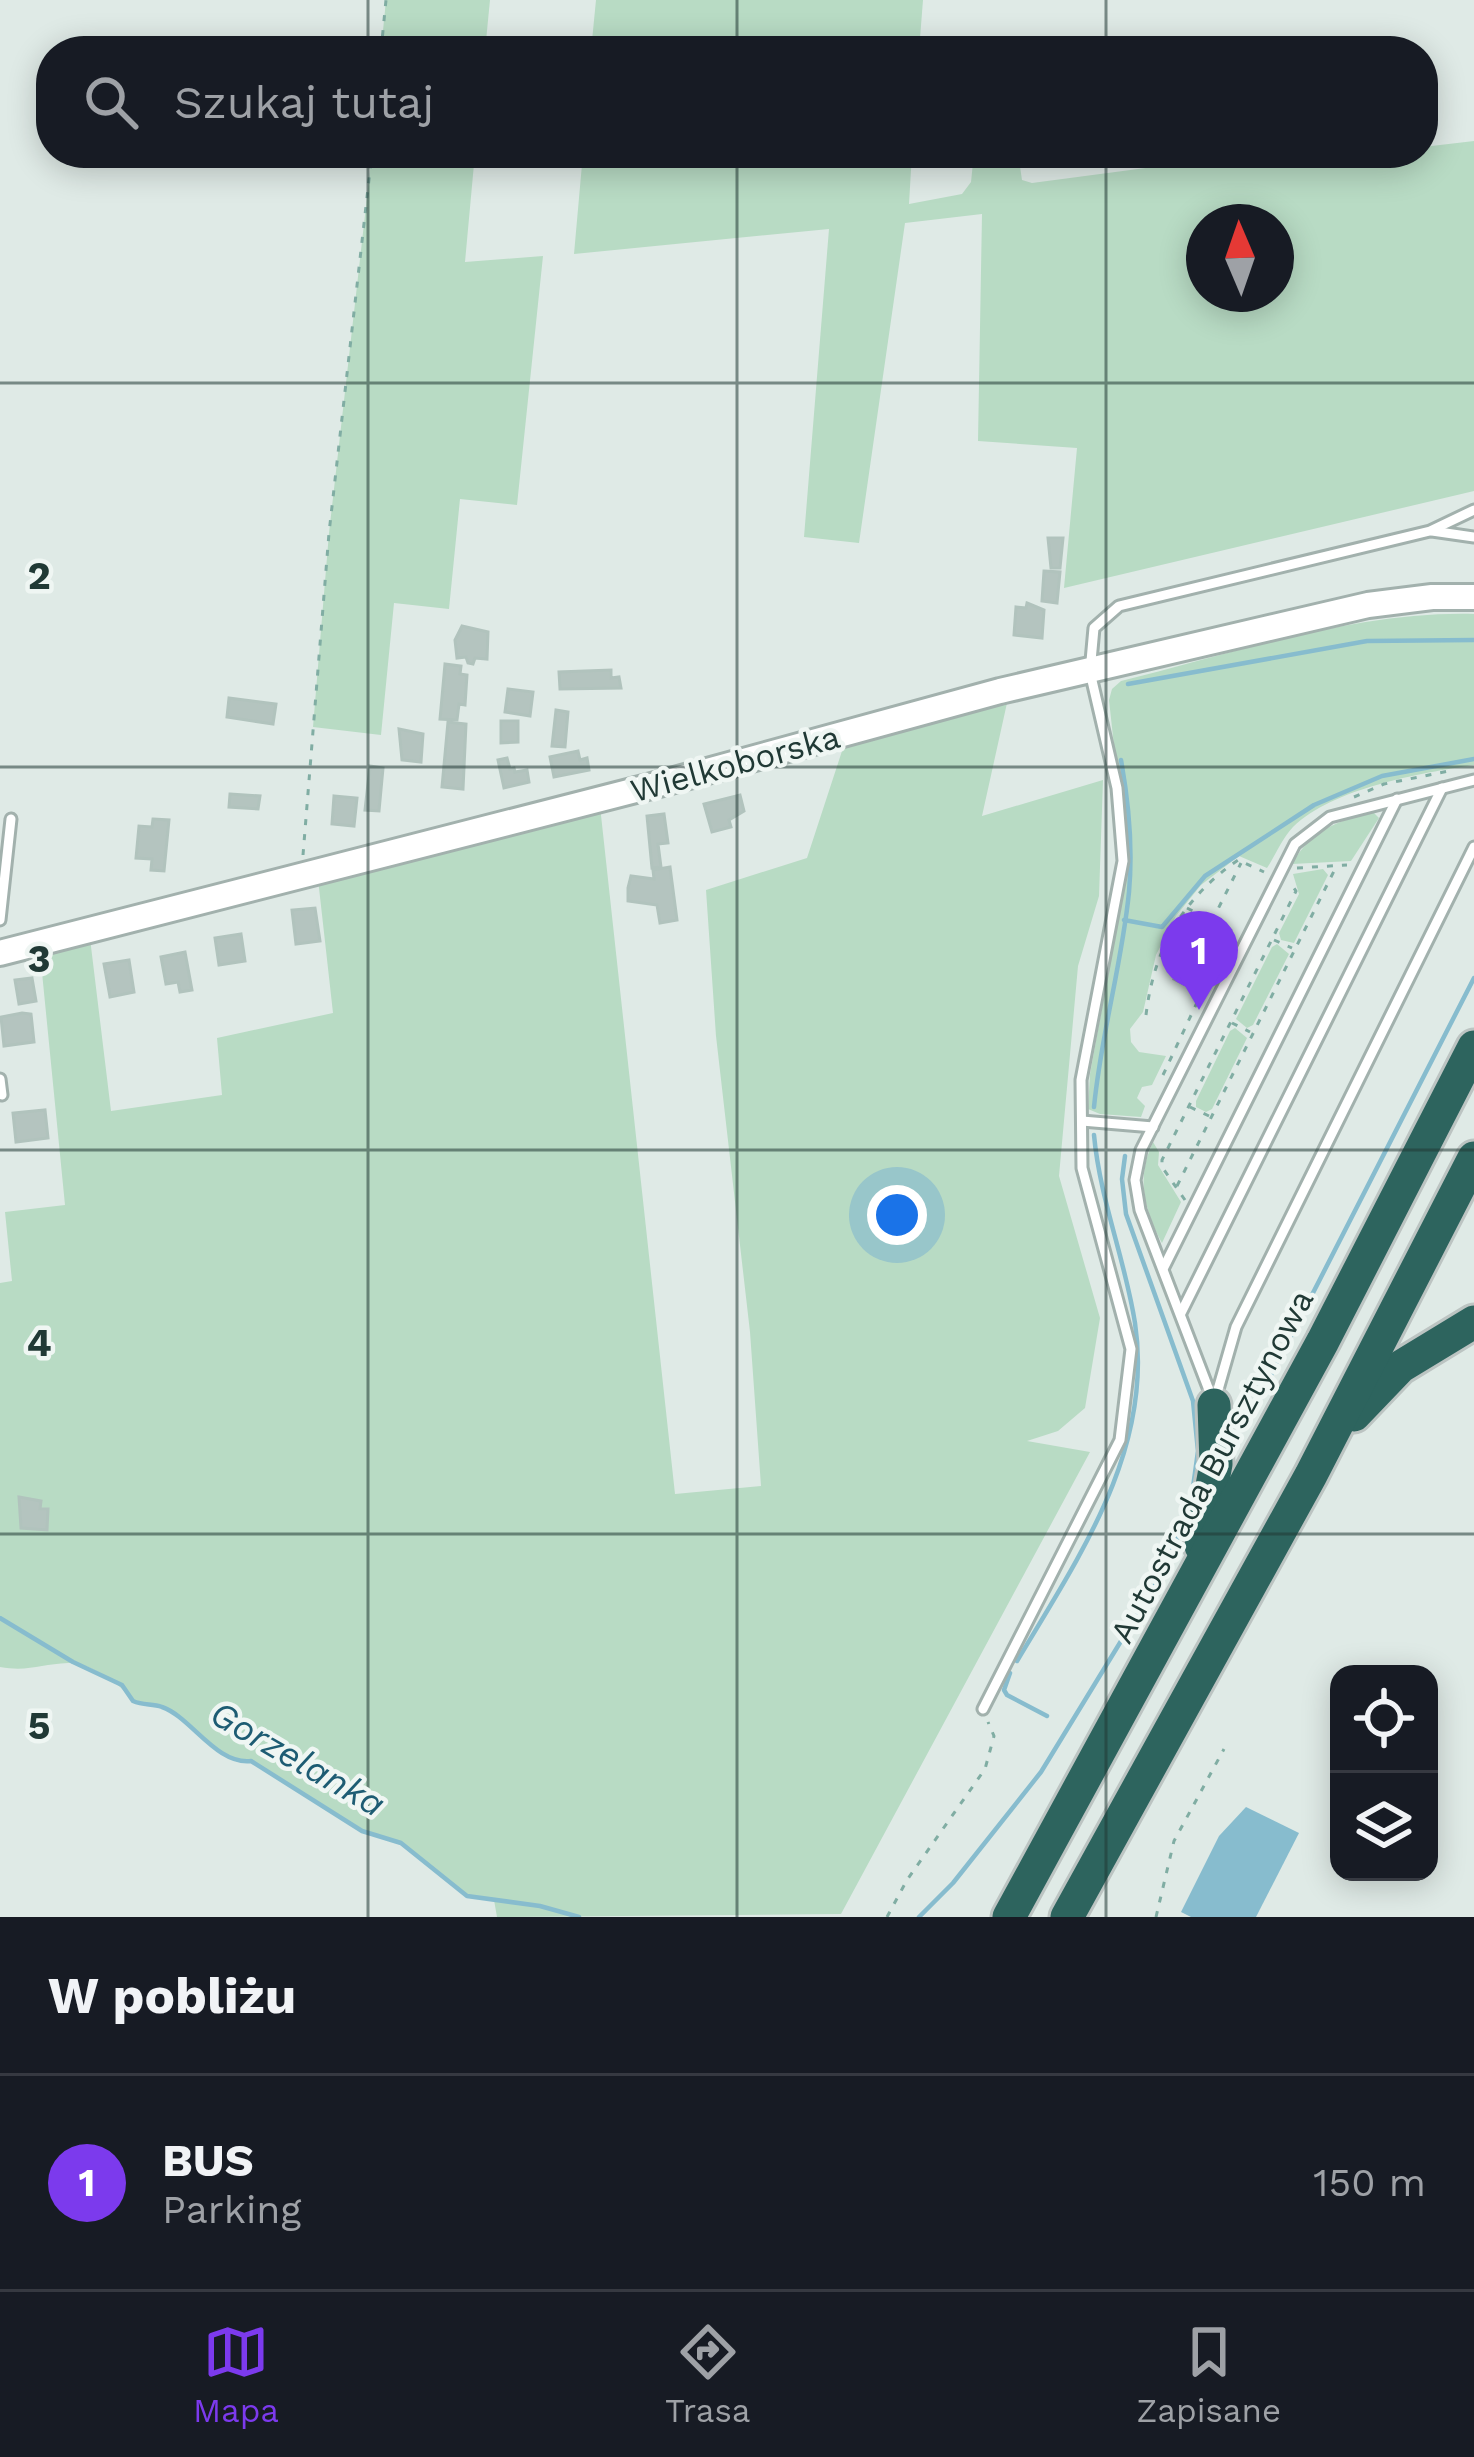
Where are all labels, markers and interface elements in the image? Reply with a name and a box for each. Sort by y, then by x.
search box [36,36,1438,168]
icon: search [78,69,144,135]
text: Szukaj tutaj [174,76,434,129]
north arrow [1186,204,1294,312]
text: 2 [27,553,51,598]
street label: Wielkoborska [626,717,844,810]
pin: 1 [1160,911,1238,1010]
text: 3 [27,936,51,981]
your location [867,1185,927,1245]
street label: Autostrada Bursztynowa [1102,1283,1321,1650]
text: 4 [26,1320,52,1365]
map controls [1330,1665,1438,1881]
button: locate [1330,1665,1438,1773]
water label: Gorzelanka [203,1692,392,1826]
text: 5 [28,1703,50,1748]
button: layers [1330,1773,1438,1881]
text: W pobliżu [48,1966,296,2025]
text: BUS [162,2134,254,2187]
text: 1 [79,2160,95,2205]
text: 150 m [1313,2160,1426,2205]
text: Parking [162,2187,301,2232]
tab: Mapa [193,2319,279,2430]
tab: Trasa [665,2319,750,2430]
tab: Zapisane [1136,2319,1281,2430]

